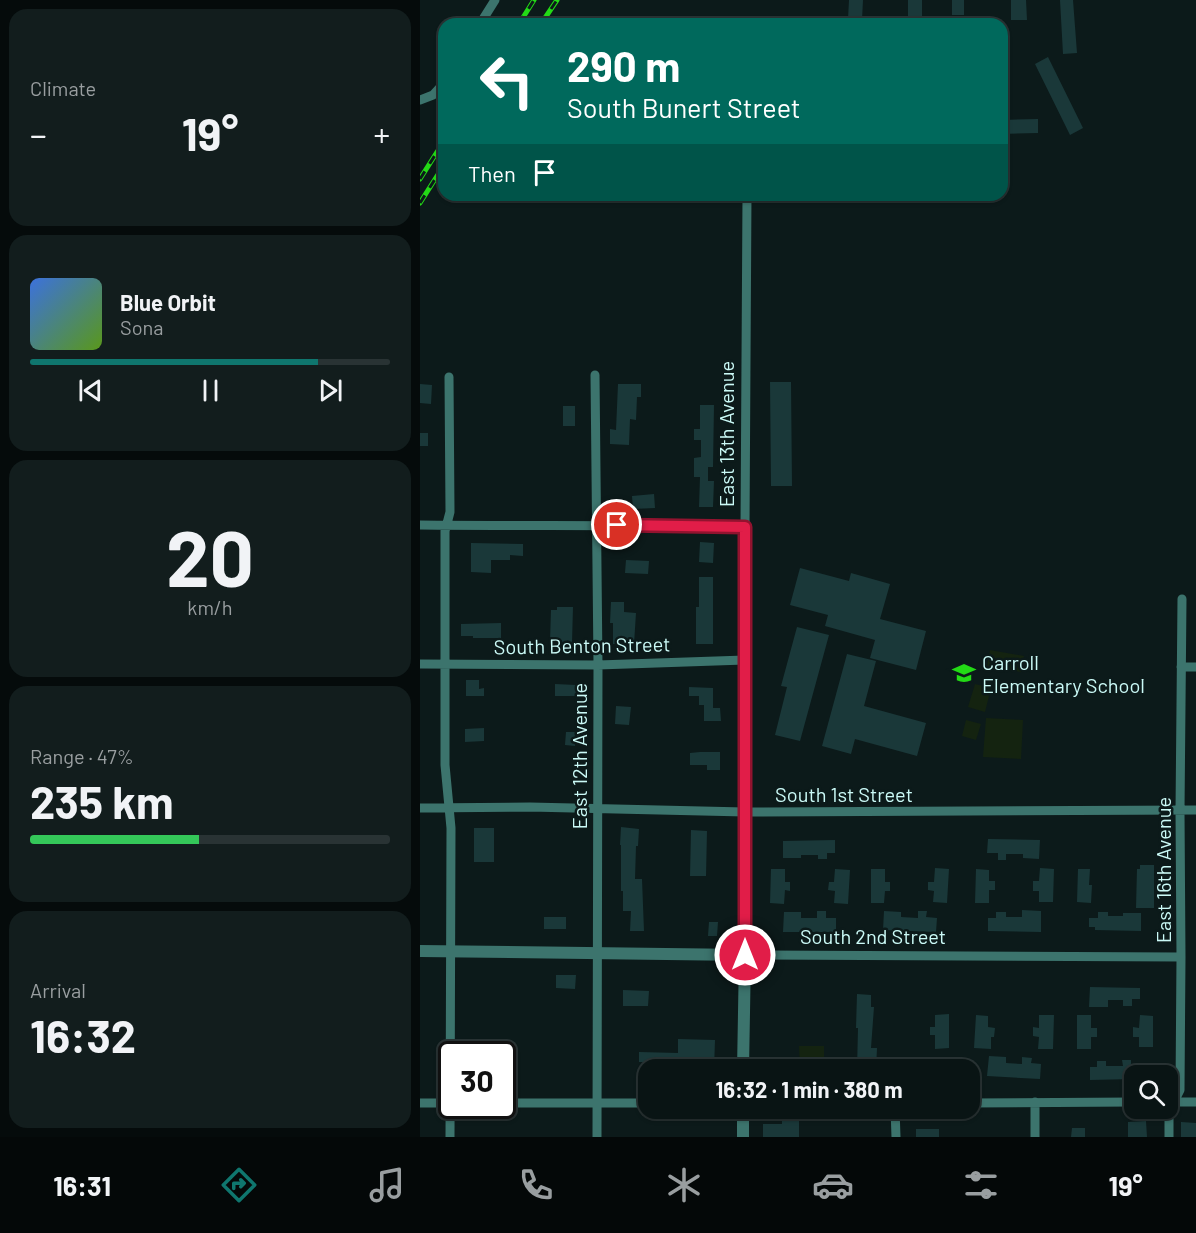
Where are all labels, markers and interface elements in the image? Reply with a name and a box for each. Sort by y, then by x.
text: 290 m [567,40,680,90]
icon: left [468,42,546,120]
text: Climate [30,76,96,100]
text: South Bunert Street [567,91,801,123]
text: 19° [182,106,238,160]
text: − [30,114,47,154]
text: + [374,114,390,154]
icon: arrive [528,156,561,189]
text: Then [468,160,516,186]
text: Blue Orbit [120,289,216,315]
text: Sona [120,315,164,339]
street label: East 13th Avenue [714,361,738,507]
icon: previous [74,374,107,407]
icon: pause [194,374,227,407]
icon: next [314,374,347,407]
pin [591,499,642,550]
icon: arrive [600,508,633,541]
text: 20 [166,509,254,603]
text: km/h [187,595,233,619]
street label: South Benton Street [493,631,671,659]
place label: Carroll Elementary School [982,650,1145,697]
school or university icon: Carroll Elementary School [951,660,977,686]
street label: East 12th Avenue [567,683,591,829]
text: Range · 47% [30,744,134,768]
text: 235 km [30,774,174,828]
street label: South 1st Street [775,782,913,806]
street label: East 16th Avenue [1151,797,1175,943]
position arrow [713,923,777,987]
street label: South 2nd Street [800,924,946,948]
text: Arrival [30,978,86,1002]
text: 16:32 [30,1008,136,1062]
speed limit sign: 30 [438,1041,516,1119]
map controls [1124,1065,1178,1119]
button: search [1124,1065,1178,1119]
text: 16:32 · 1 min · 380 m [715,1076,903,1102]
icon: directions [218,1164,260,1206]
icon: music [366,1164,408,1206]
icon: phone [515,1164,557,1206]
icon: climate [663,1164,705,1206]
icon: car [812,1164,854,1206]
icon: filters [960,1164,1002,1206]
text: 16:31 [53,1169,111,1201]
text: 19° [1109,1169,1143,1201]

